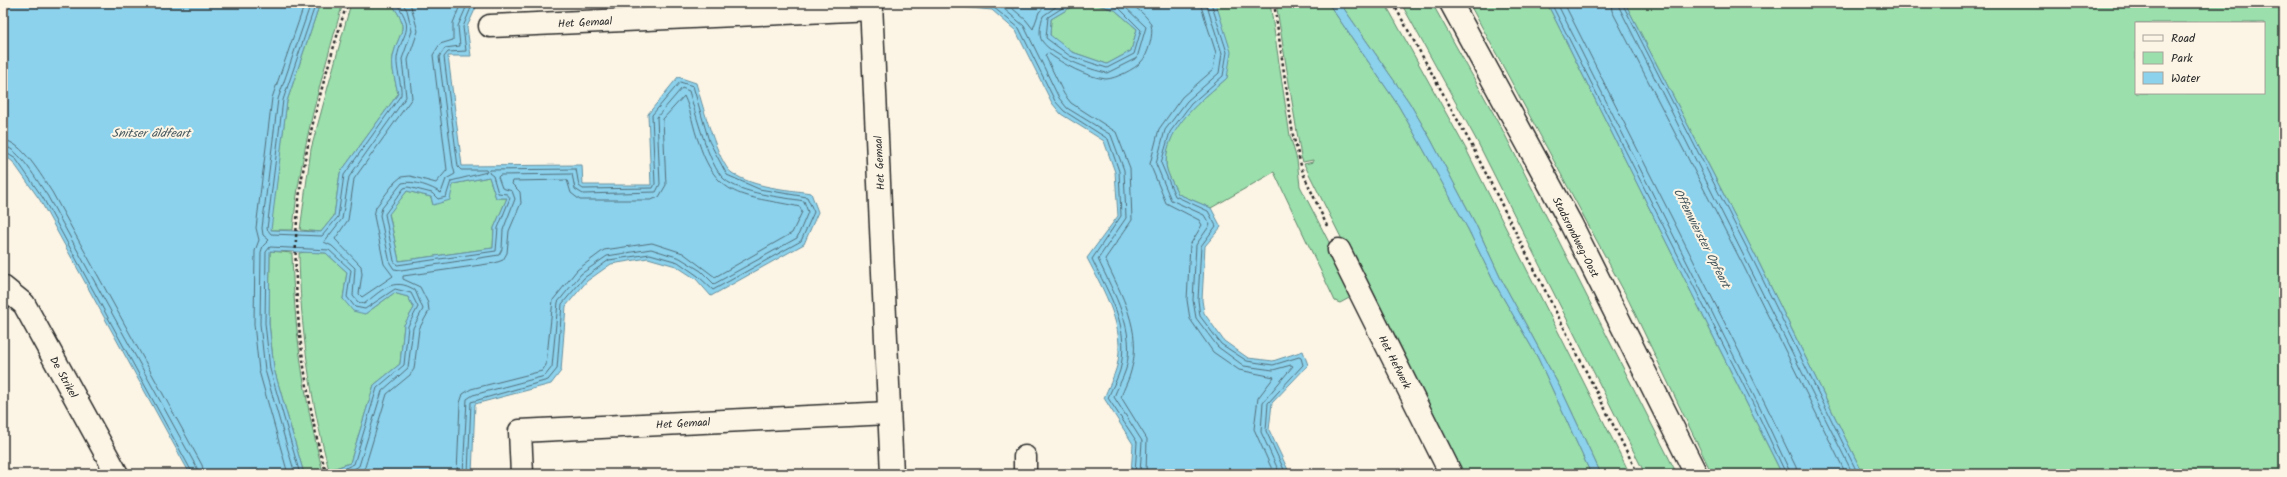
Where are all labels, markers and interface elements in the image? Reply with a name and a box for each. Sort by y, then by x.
street label: Het Gemaal [557,13,613,33]
legend [2135,22,2265,94]
text: Road [2171,29,2196,48]
text: Park [2171,49,2193,68]
text: Water [2171,69,2201,88]
water label: Snitser âldfeart [112,124,193,143]
street label: Het Gemaal [870,135,890,191]
water label: Offenwierster Opfeart [1668,185,1736,293]
street label: Stadsrondweg-Oost [1547,194,1604,282]
street label: Het Hefwerk [1373,332,1416,393]
street label: De Strikel [44,353,82,402]
street label: Het Gemaal [655,414,711,434]

